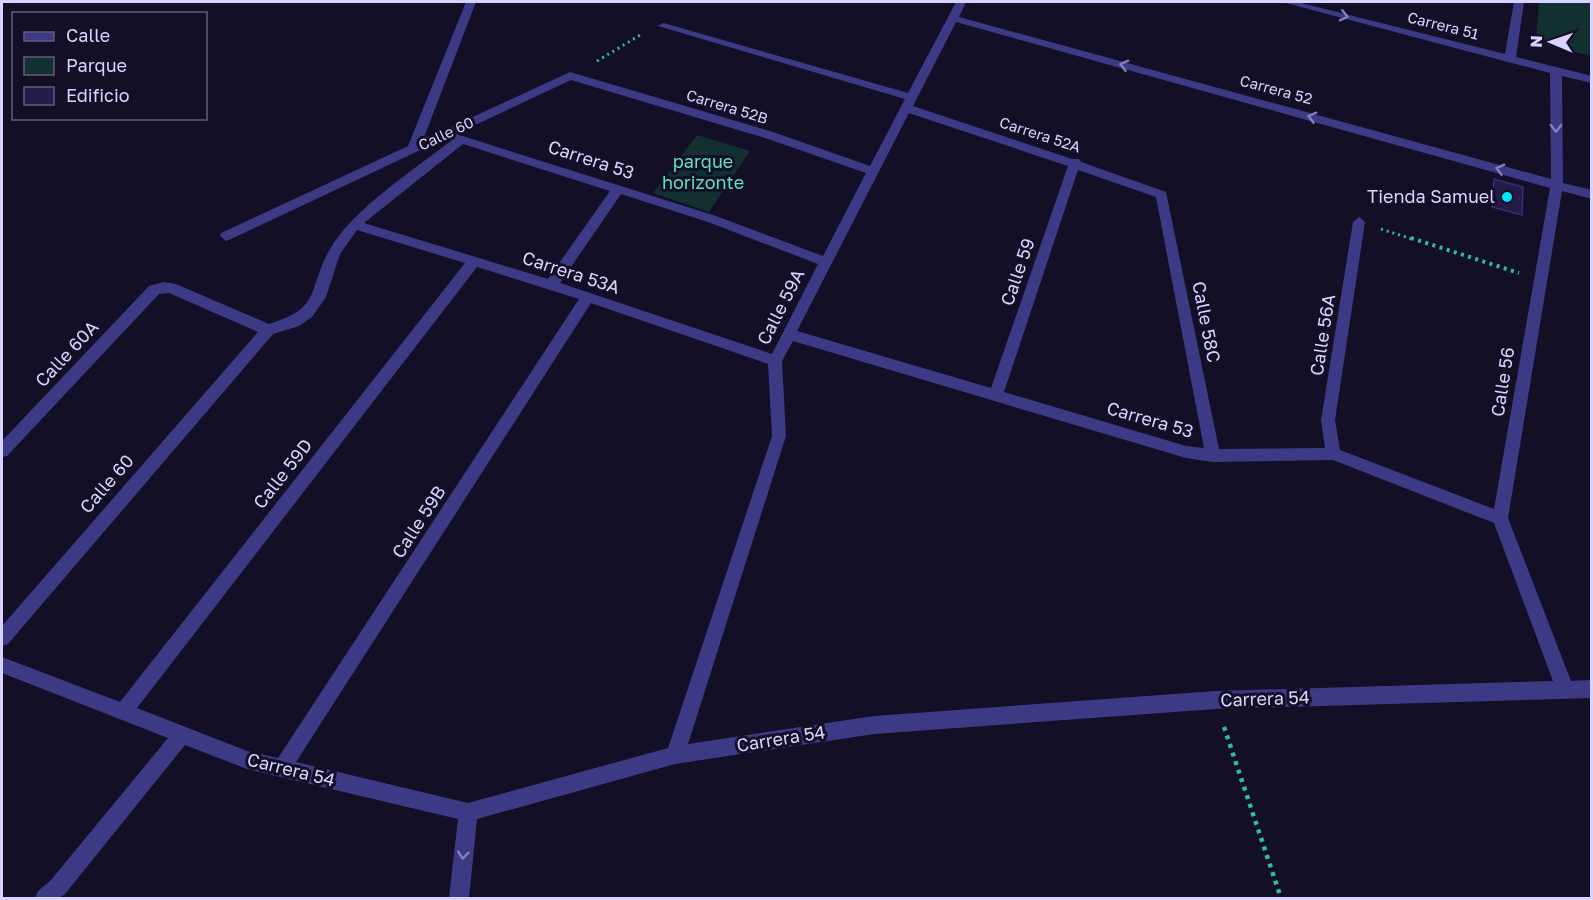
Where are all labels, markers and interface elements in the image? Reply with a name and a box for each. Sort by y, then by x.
street label: Carrera 51 [1406,7,1481,43]
one-way arrow [1338,9,1349,21]
legend [12,12,207,120]
north arrow [1521,12,1581,72]
text: Calle [66,24,110,46]
text: N [1526,35,1546,48]
text: Parque [66,54,127,76]
one-way arrow [1119,60,1130,72]
street label: Carrera 52 [1238,71,1314,107]
text: Edificio [66,84,130,106]
street label: Carrera 52B [684,85,770,127]
street label: Calle 60 [415,112,476,154]
street label: Carrera 52A [997,112,1083,156]
one-way arrow [1307,112,1318,124]
one-way arrow [1550,123,1562,132]
street label: Carrera 53 [545,135,637,183]
park label: parque horizonte [662,150,744,193]
one-way arrow [1495,164,1506,176]
place label: Tienda Samuel [1367,185,1495,207]
marker: Tienda Samuel [1500,190,1514,204]
street label: Calle 59 [995,235,1039,308]
street label: Carrera 53A [520,246,623,298]
street label: Calle 59A [752,265,809,348]
street label: Calle 58C [1188,279,1226,364]
street label: Calle 56A [1305,293,1339,377]
street label: Calle 60A [30,316,103,391]
street label: Calle 56 [1486,346,1518,418]
street label: Carrera 53 [1104,396,1196,442]
street label: Calle 59D [248,434,316,513]
street label: Calle 60 [75,449,138,517]
street label: Calle 59B [387,481,450,562]
street label: Carrera 54 [1220,685,1310,711]
street label: Carrera 54 [735,720,827,756]
street label: Carrera 54 [245,748,337,791]
one-way arrow [458,851,470,860]

